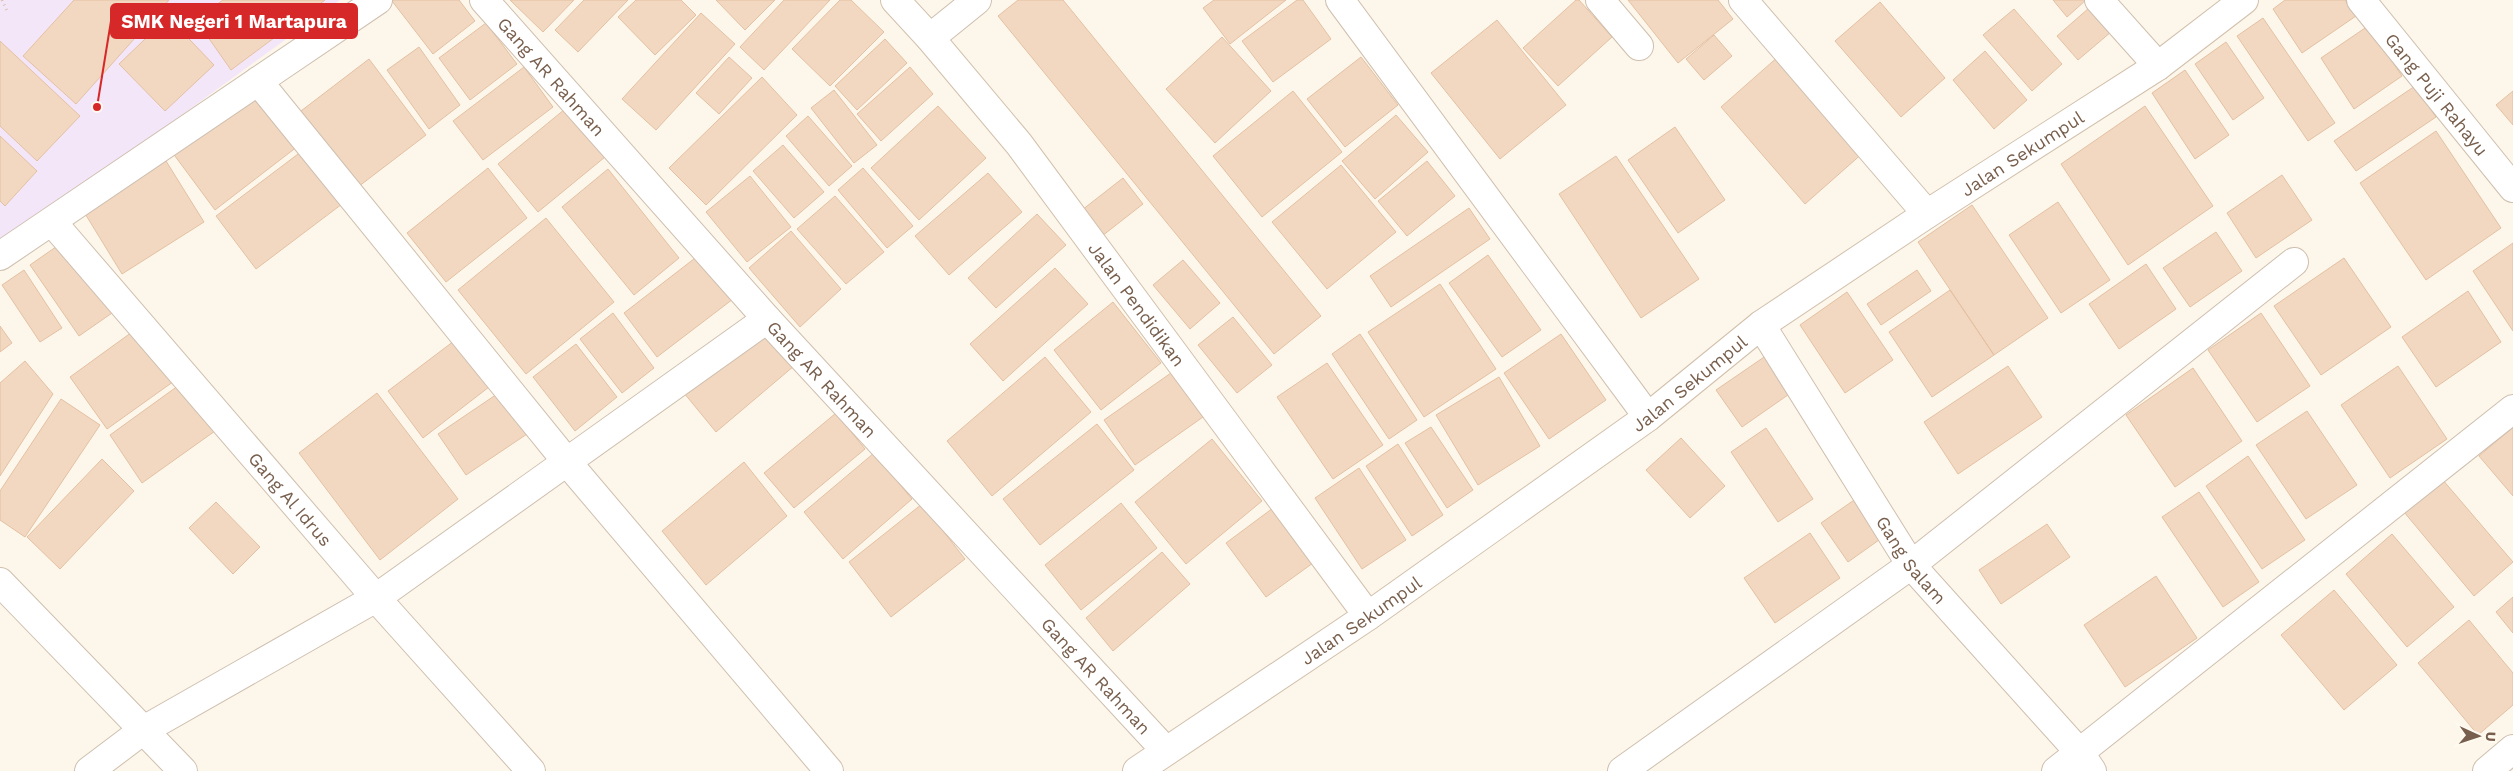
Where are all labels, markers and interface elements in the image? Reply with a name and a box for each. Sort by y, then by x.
callout: SMK Negeri 1 Martapura [111,4,357,38]
text: SMK Negeri 1 Martapura [121,10,347,33]
street label: Gang AR Rahman [494,13,610,140]
street label: Gang Puji Rahayu [2381,29,2493,160]
street label: Jalan Sekumpul [1957,106,2088,200]
street label: Jalan Pendidikan [1085,238,1190,370]
street label: Gang AR Rahman [763,316,881,442]
street label: Jalan Sekumpul [1628,330,1751,436]
street label: Gang Al Idrus [244,448,337,550]
street label: Gang Salam [1872,512,1951,608]
street label: Jalan Sekumpul [1297,571,1425,669]
street label: Gang AR Rahman [1037,613,1155,738]
north arrow [2453,711,2503,761]
text: U [2483,731,2499,742]

